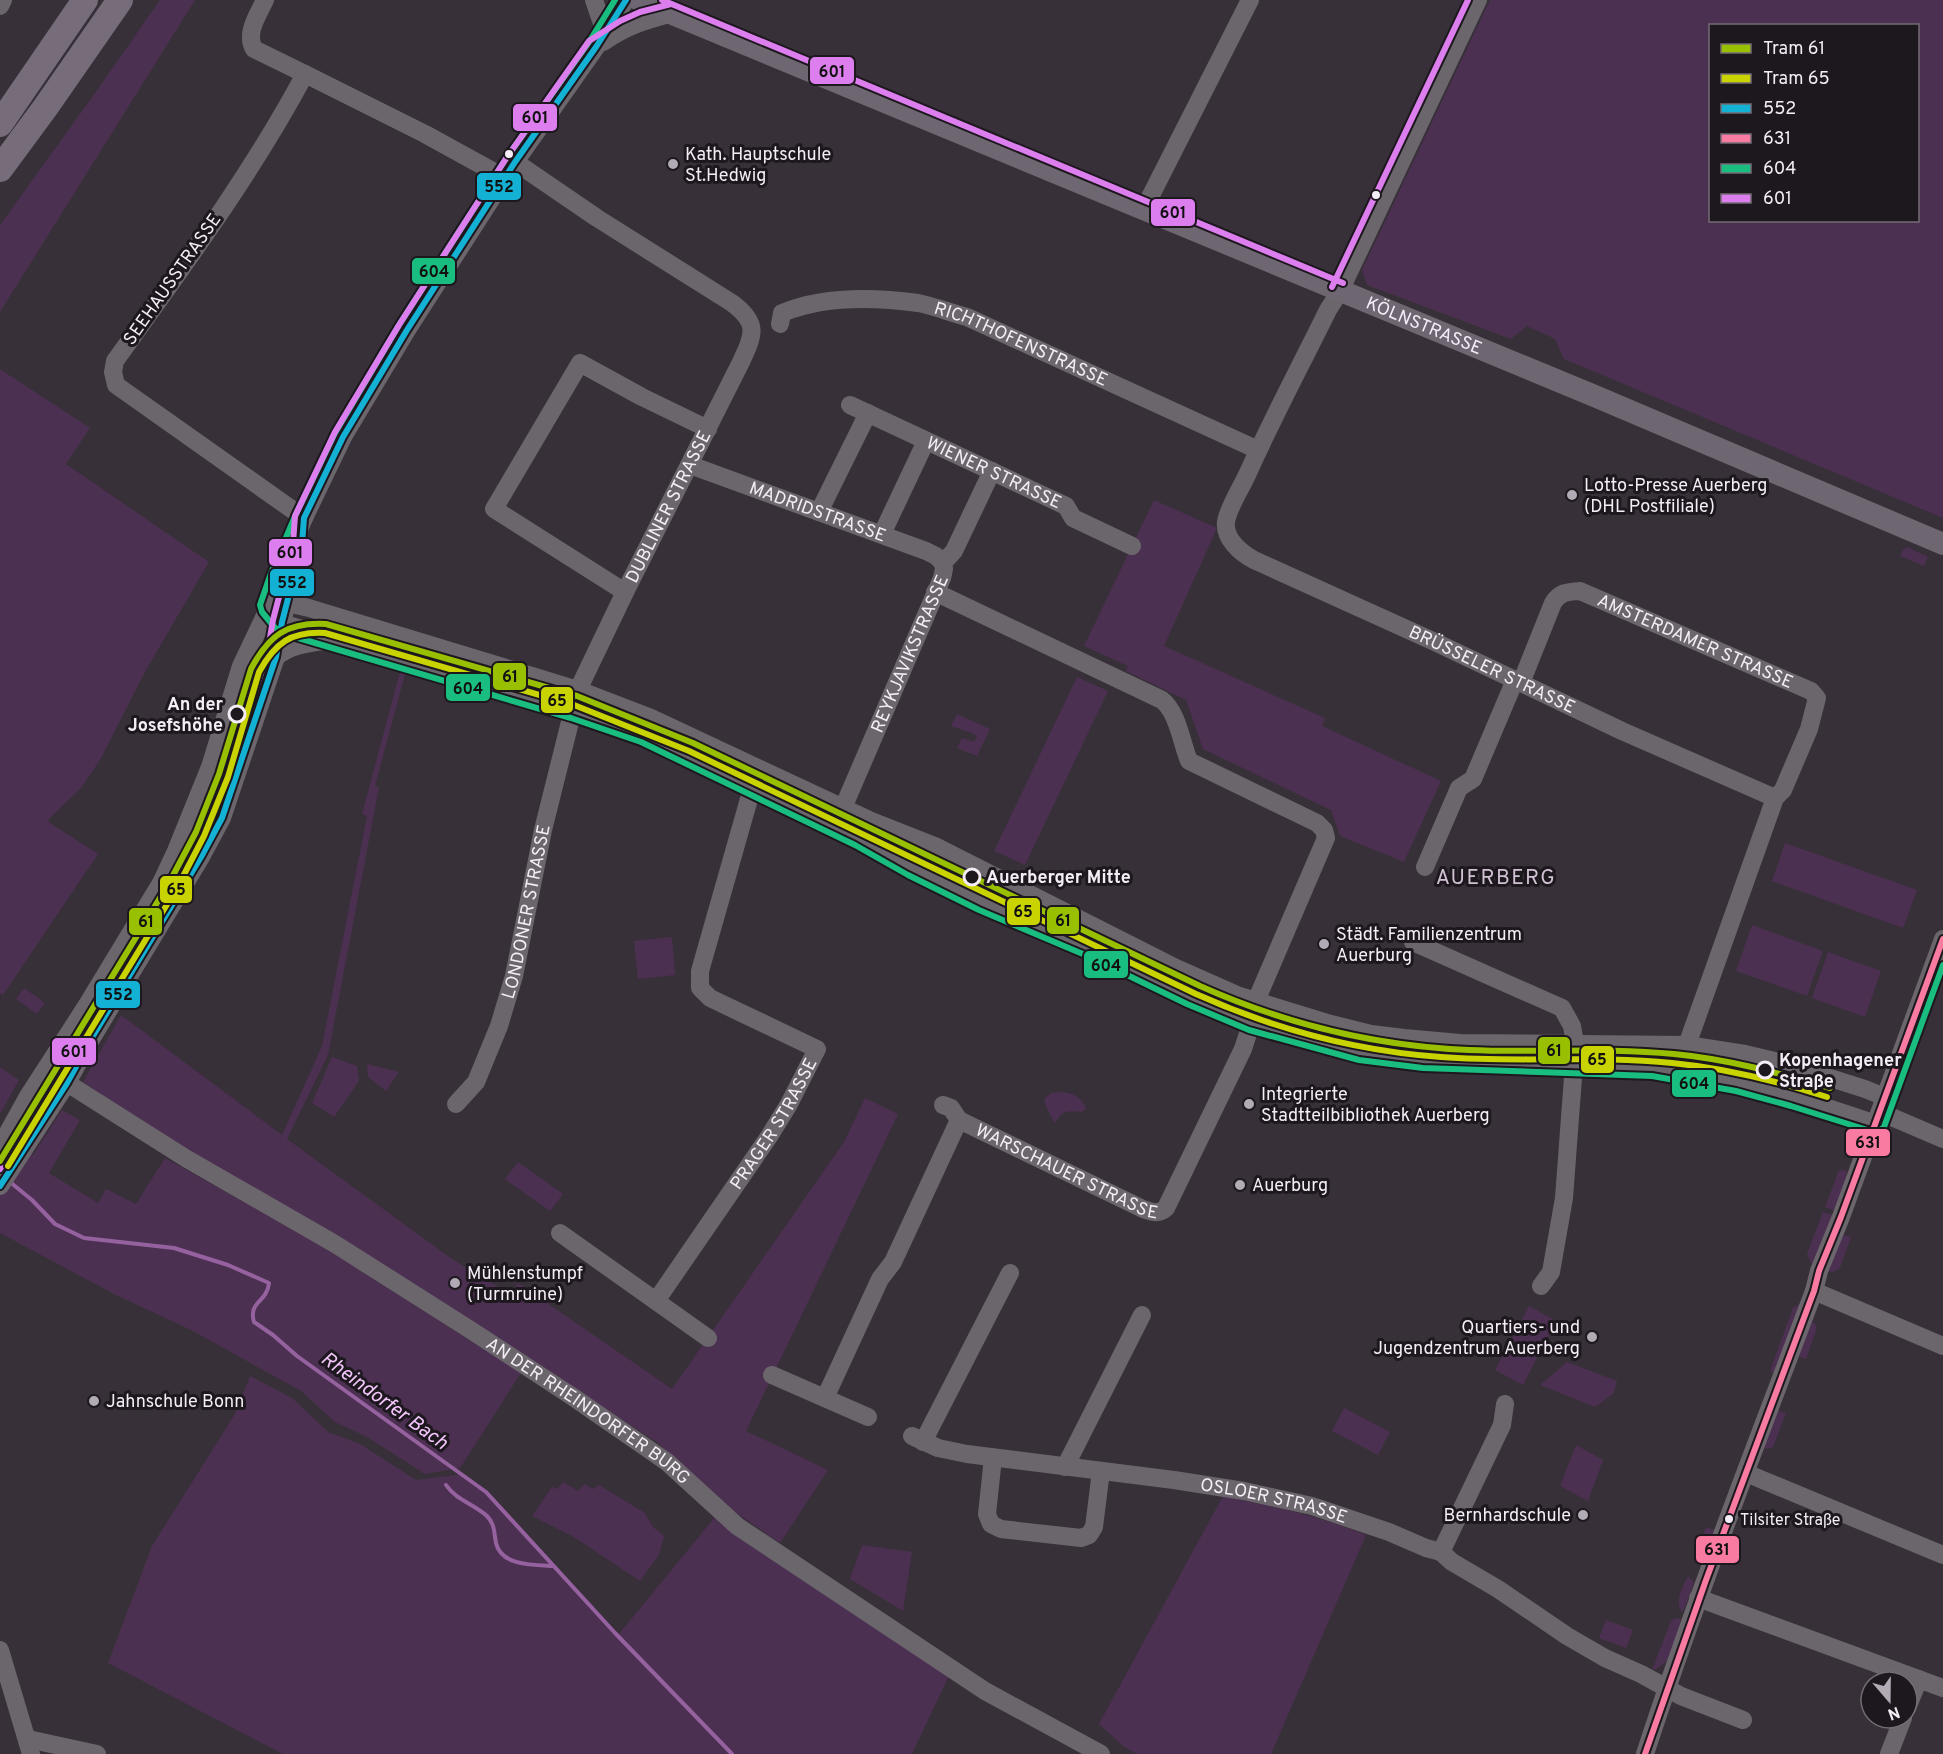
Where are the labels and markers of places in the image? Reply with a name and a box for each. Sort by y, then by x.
place label: Kath. Hauptschule St.Hedwig [685,144,831,188]
unlabelled marker [503,148,515,160]
marker: Kath. Hauptschule St.Hedwig [666,157,680,171]
unlabelled marker [1370,189,1382,201]
place label: Lotto-Presse Auerberg (DHL Postfiliale) [1584,475,1767,519]
marker: Lotto-Presse Auerberg (DHL Postfiliale) [1565,488,1579,502]
place label: An der Josefshöhe [128,694,223,738]
marker: An der Josefshöhe [228,705,246,723]
place label: Auerberger Mitte [986,867,1131,890]
marker: Auerberger Mitte [963,868,981,886]
place label: Städt. Familienzentrum Auerburg [1336,924,1522,968]
marker: Städt. Familienzentrum Auerburg [1317,937,1331,951]
place label: Kopenhagener Straße [1779,1050,1902,1094]
marker: Kopenhagener Straße [1756,1061,1774,1079]
place label: Integrierte Stadtteilbibliothek Auerberg [1261,1084,1490,1128]
marker: Integrierte Stadtteilbibliothek Auerberg [1242,1097,1256,1111]
place label: Auerburg [1252,1175,1328,1198]
marker: Auerburg [1233,1178,1247,1192]
place label: Mühlenstumpf (Turmruine) [467,1263,583,1307]
marker: Mühlenstumpf (Turmruine) [448,1276,462,1290]
place label: Quartiers- und Jugendzentrum Auerberg [1373,1317,1580,1361]
marker: Quartiers- und Jugendzentrum Auerberg [1585,1330,1599,1344]
place label: Jahnschule Bonn [106,1391,244,1414]
marker: Jahnschule Bonn [87,1394,101,1408]
place label: Bernhardschule [1444,1505,1571,1528]
marker: Bernhardschule [1576,1508,1590,1522]
place label: Tilsiter Straße [1740,1511,1840,1531]
marker: Tilsiter Straße [1723,1513,1735,1525]

